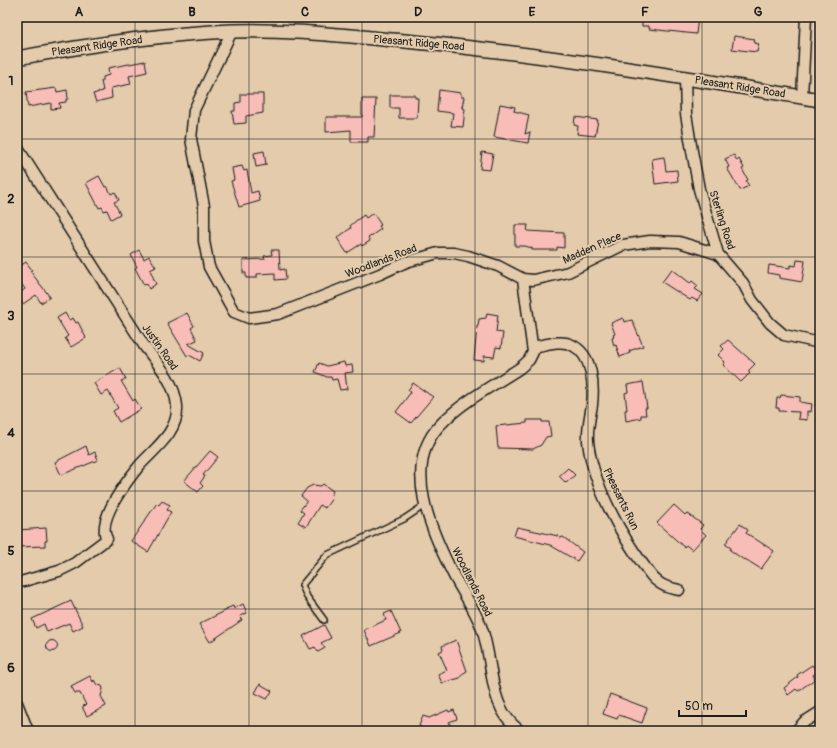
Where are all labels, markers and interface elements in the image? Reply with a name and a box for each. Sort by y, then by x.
text: A [75,4,84,20]
text: B [188,4,196,20]
text: C [301,4,309,20]
text: D [414,4,422,20]
text: E [529,4,536,20]
text: F [641,4,649,20]
text: G [754,4,763,20]
street label: Pleasant Ridge Road [51,33,143,59]
street label: Pleasant Ridge Road [373,33,465,53]
text: 1 [8,73,14,89]
street label: Pleasant Ridge Road [694,73,786,101]
street label: Sterling Road [706,189,738,251]
text: 2 [7,191,15,207]
street label: Madden Place [561,229,624,267]
street label: Woodlands Road [343,241,419,281]
text: 3 [7,308,15,324]
street label: Justin Road [139,321,181,373]
text: 4 [7,425,15,441]
street label: Pheasants Run [600,466,642,532]
text: 5 [7,543,15,559]
street label: Woodlands Road [449,545,495,619]
text: 6 [7,660,15,676]
scale bar [679,692,746,718]
text: 50 m [685,699,713,714]

